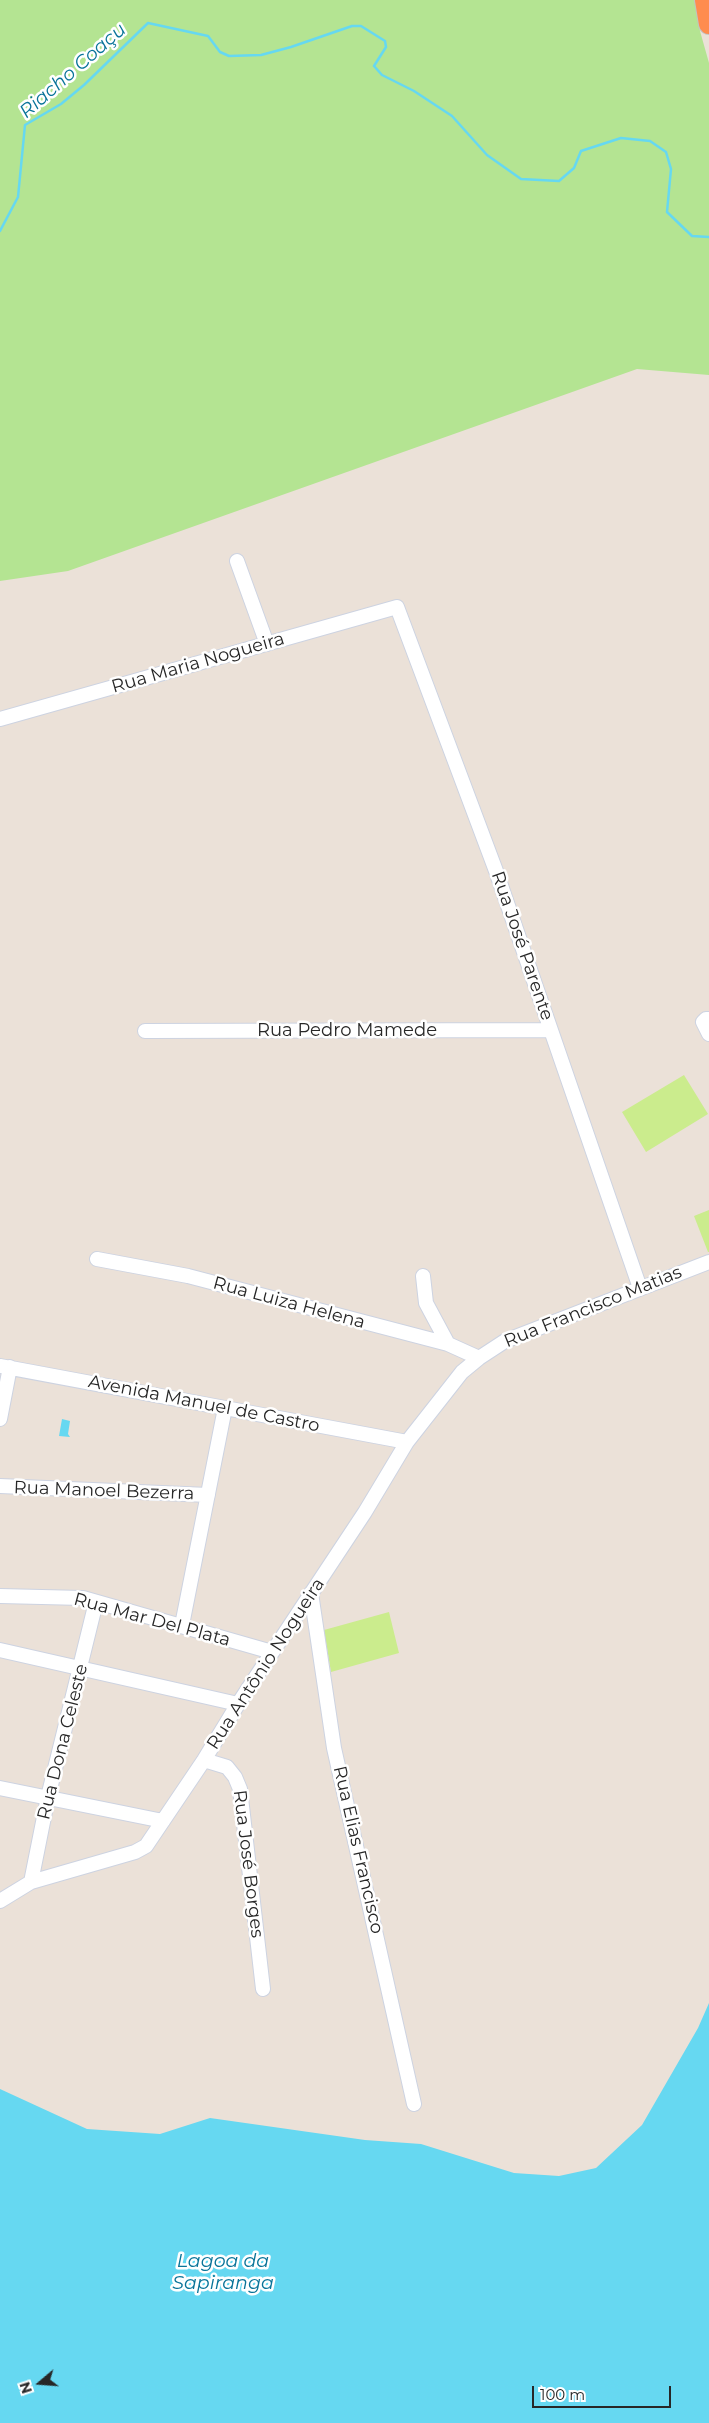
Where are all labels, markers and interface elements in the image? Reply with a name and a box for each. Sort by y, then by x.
water label: Riacho Coaçu [15,19,131,123]
street label: Rua Maria Nogueira [109,628,287,698]
street label: Rua José Parente [486,869,558,1023]
street label: Rua Pedro Mamede [257,1020,437,1042]
street label: Rua Francisco Matias [501,1261,685,1353]
street label: Rua Luiza Helena [211,1272,367,1334]
street label: Avenida Manuel de Castro [86,1371,322,1437]
street label: Rua Manoel Bezerra [13,1477,195,1505]
street label: Rua Antônio Nogueira [202,1574,330,1754]
street label: Rua Mar Del Plata [71,1589,233,1651]
street label: Rua Dona Celeste [33,1662,93,1822]
street label: Rua Elias Francisco [328,1764,388,1936]
street label: Rua José Borges [228,1789,268,1939]
water label: Lagoa da Sapiranga [172,2250,274,2294]
north arrow [15,2358,65,2408]
scale bar [534,2376,673,2408]
text: N [15,2379,36,2396]
text: 100 m [540,2385,585,2404]

